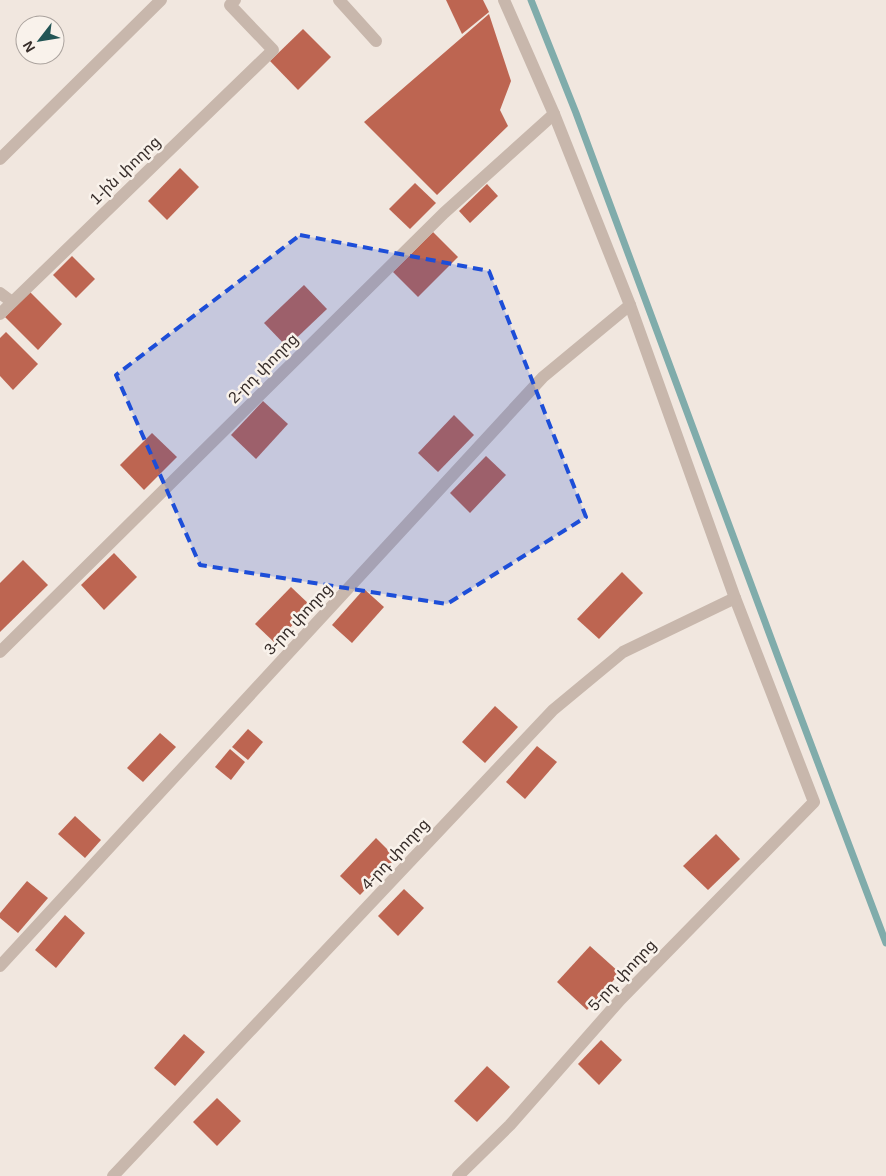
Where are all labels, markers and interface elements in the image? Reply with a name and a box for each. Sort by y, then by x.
north arrow [15,15,65,65]
text: N [19,38,38,55]
street label: 1-ին փողոց [87,132,164,208]
street label: 2-րդ փողոց [225,330,302,407]
street label: 3-րդ փողոց [261,580,336,659]
street label: 4-րդ փողոց [358,815,433,894]
street label: 5-րդ փողոց [585,936,660,1015]

